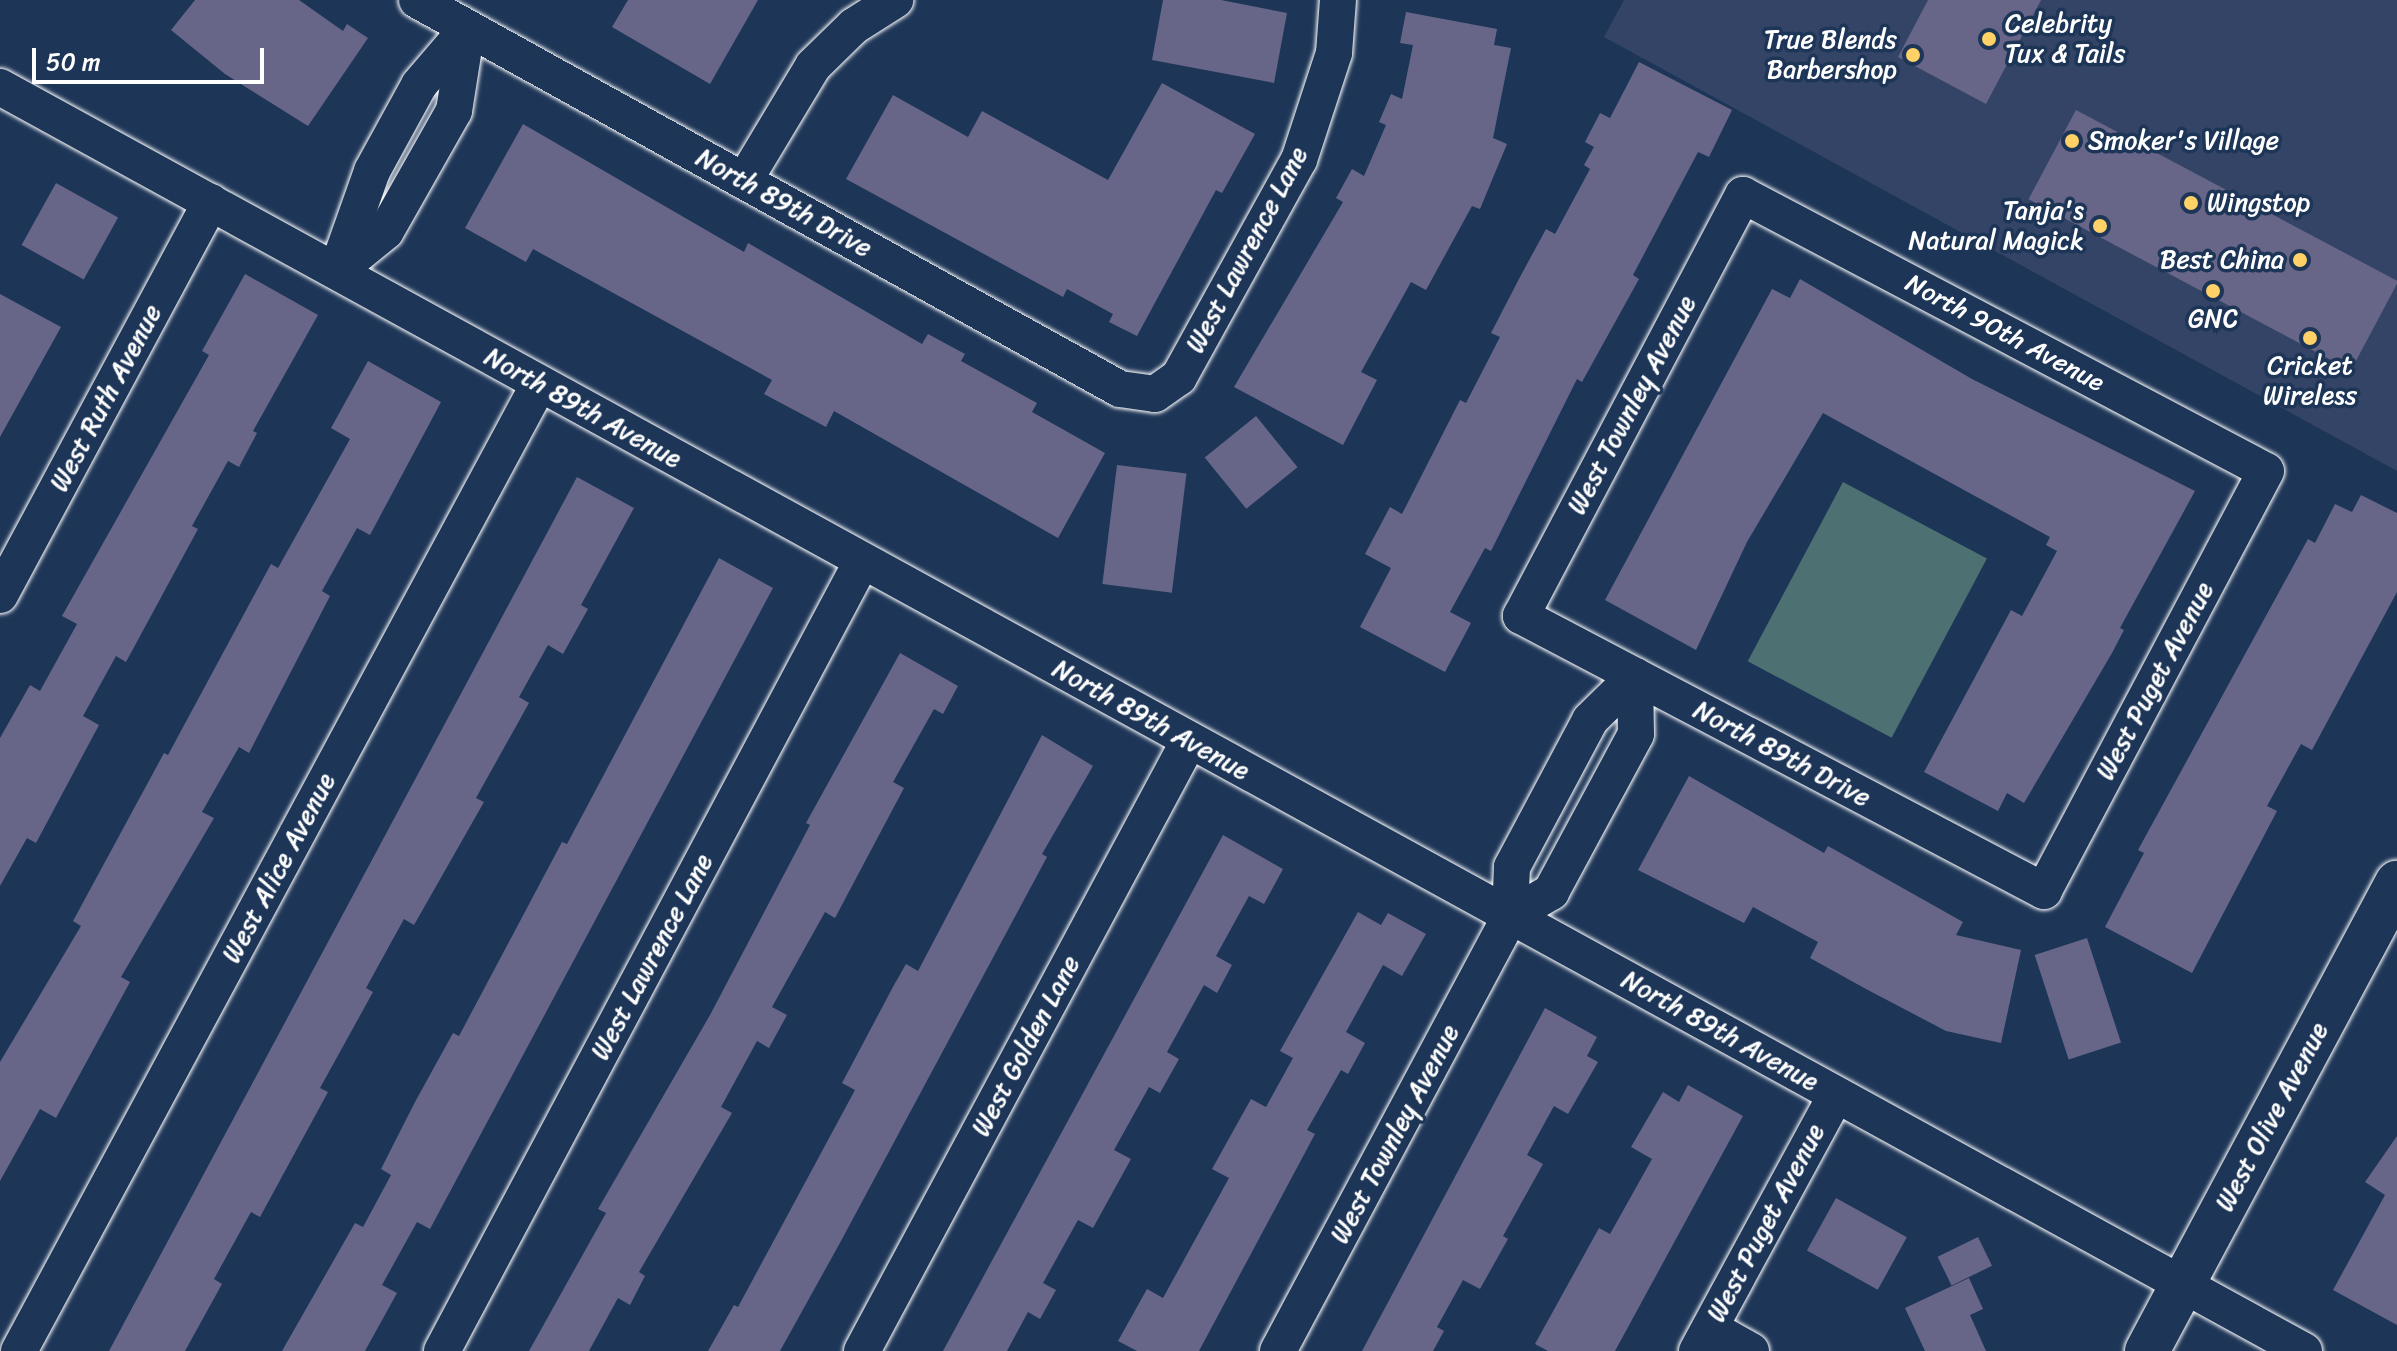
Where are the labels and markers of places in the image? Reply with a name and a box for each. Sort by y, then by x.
place label: Celebrity Tux & Tails [2005,8,2126,70]
place label: True Blends Barbershop [1763,24,1897,86]
marker: Celebrity Tux & Tails [1980,30,1998,48]
marker: True Blends Barbershop [1904,46,1922,64]
place label: Smoker's Village [2088,125,2280,157]
marker: Smoker's Village [2063,132,2081,150]
place label: Wingstop [2207,187,2310,219]
marker: Wingstop [2182,194,2200,212]
place label: Tanja's Natural Magick [1908,195,2084,256]
marker: Tanja's Natural Magick [2091,217,2109,235]
place label: Best China [2160,244,2284,276]
marker: Best China [2291,251,2309,269]
marker: GNC [2204,282,2222,300]
place label: GNC [2188,303,2238,335]
marker: Cricket Wireless [2301,329,2319,347]
place label: Cricket Wireless [2263,350,2357,412]

